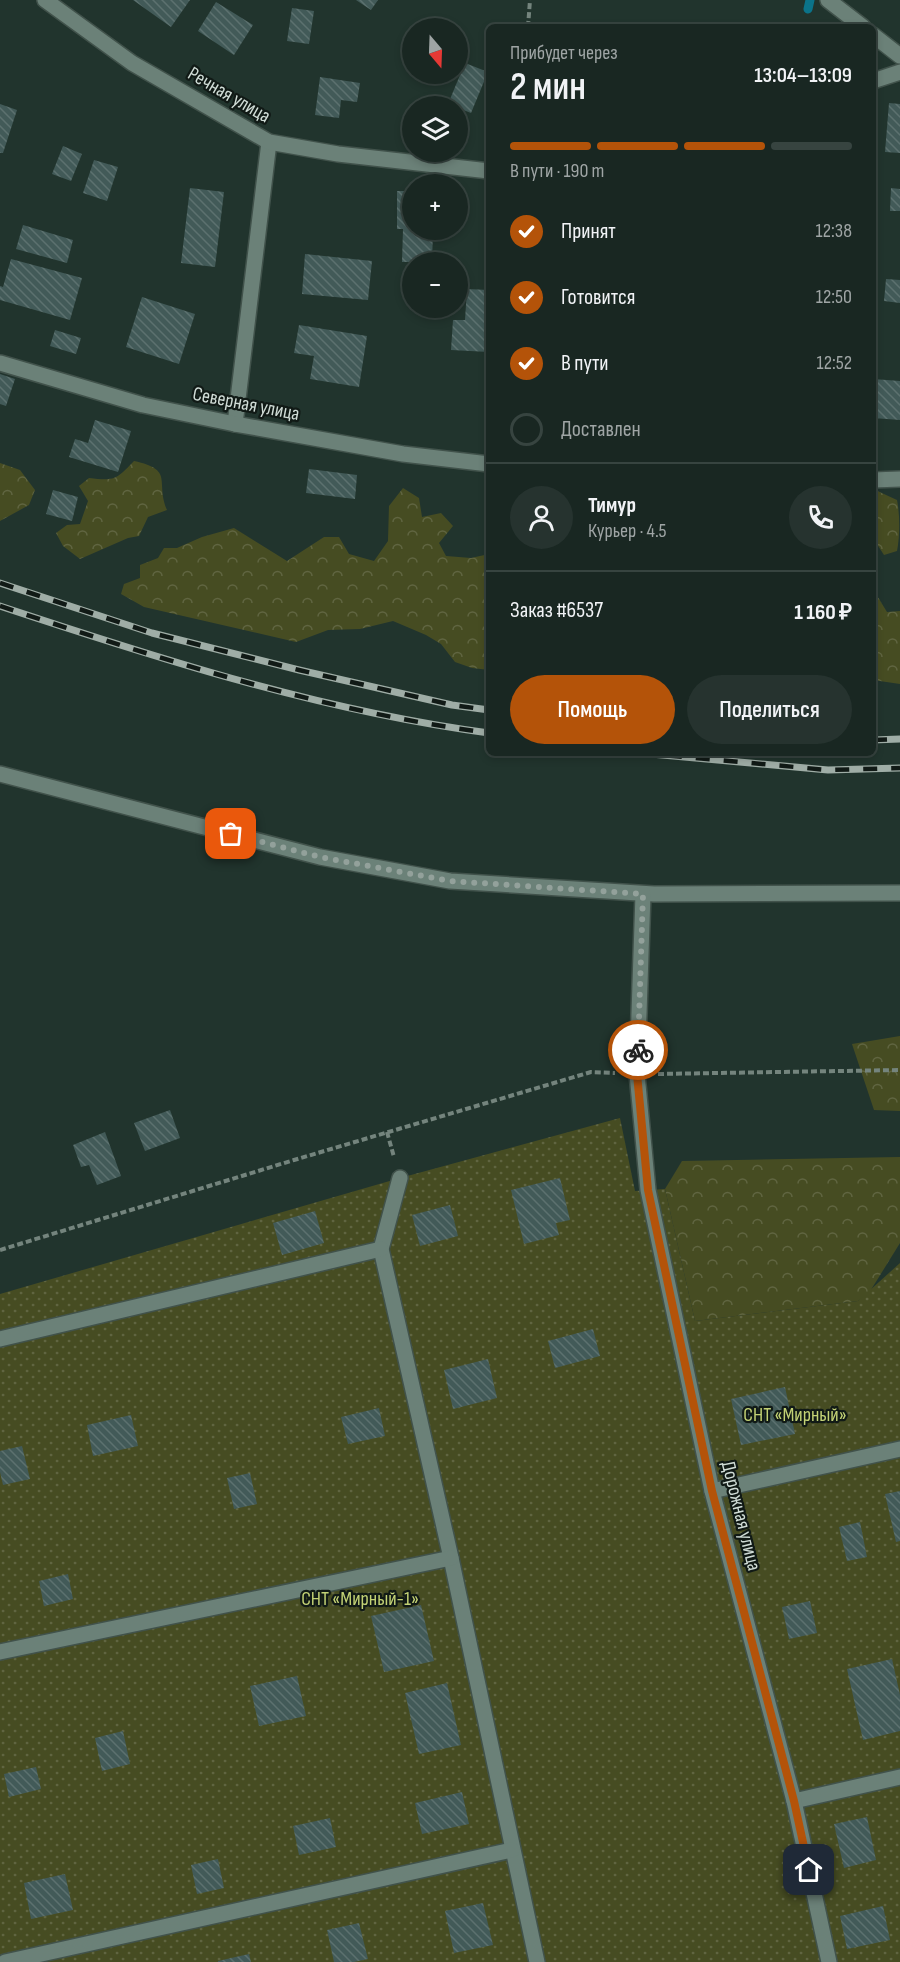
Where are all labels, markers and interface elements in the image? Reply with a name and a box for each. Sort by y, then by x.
north arrow [402,18,468,84]
map controls [402,18,468,318]
text: Прибудет через [510,41,618,65]
street label: Речная улица [183,62,275,128]
text: 13:04–13:09 [754,62,852,89]
text: 2 мин [510,64,586,111]
button: layers [402,96,468,162]
text: В пути · 190 m [510,159,604,183]
button: + [402,174,468,240]
icon: check [510,215,543,248]
text: Принят [561,218,616,245]
text: 12:38 [816,219,852,243]
button: − [402,252,468,318]
icon: check [510,281,543,314]
text: Готовится [561,284,635,311]
text: 12:50 [816,285,852,309]
icon: check [510,347,543,380]
text: В пути [561,350,609,377]
text: 12:52 [817,351,852,375]
street label: Северная улица [191,382,301,426]
text: Доставлен [561,416,641,443]
button: person [510,486,573,549]
button: phone [789,486,852,549]
text: Тимур [588,492,636,519]
text: Курьер · 4.5 [588,519,667,543]
text: Заказ #6537 [510,597,603,624]
text: 1 160 ₽ [794,599,852,626]
button: Помощь [510,675,675,744]
button: Поделиться [687,675,852,744]
pin [205,808,256,859]
icon: bag [214,817,247,850]
courier [608,1020,668,1080]
icon: bike [622,1034,655,1067]
park label: СНТ «Мирный» [743,1403,847,1427]
street label: Дорожная улица [716,1459,766,1573]
park label: СНТ «Мирный-1» [301,1587,419,1611]
pin [783,1844,834,1895]
icon: home [792,1853,825,1886]

